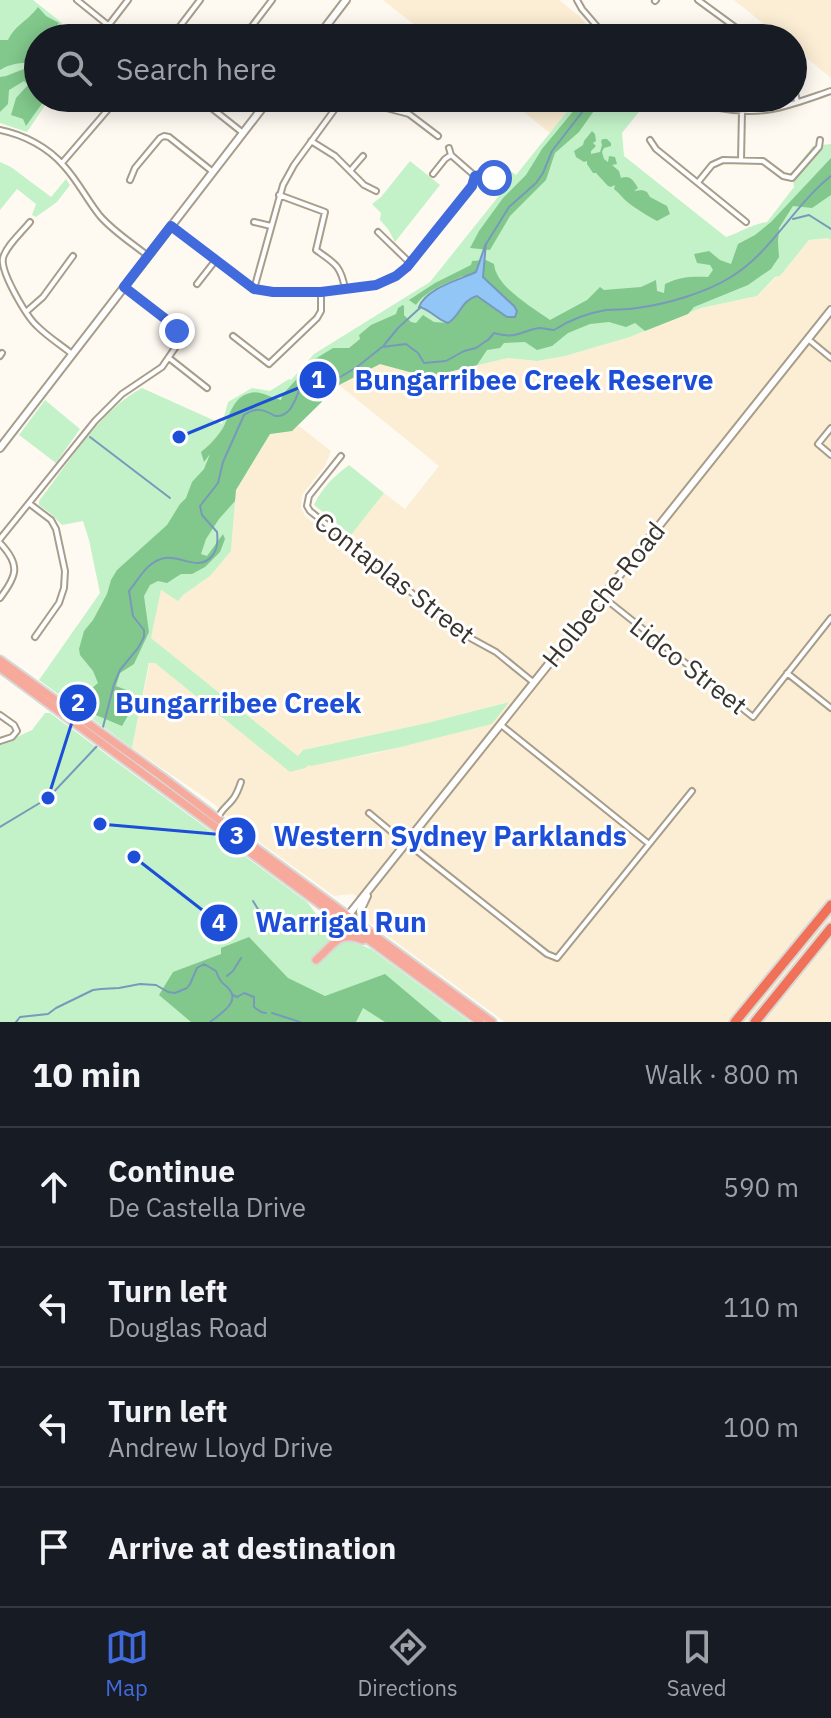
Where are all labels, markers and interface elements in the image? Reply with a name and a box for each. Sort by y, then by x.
search box [24,24,807,112]
icon: search [52,46,96,90]
text: Search here [116,49,277,88]
route start [476,160,512,196]
route end [159,313,195,349]
callout: Bungarribee Creek Reserve [298,354,729,406]
text: Bungarribee Creek Reserve [355,361,713,398]
text: 1 [311,363,325,395]
street label: Contaplas Street [308,504,482,650]
street label: Holbeche Road [534,514,672,674]
street label: Lidco Street [624,609,754,721]
callout: Bungarribee Creek [58,677,377,729]
text: Bungarribee Creek [115,684,362,721]
text: 2 [71,686,85,718]
callout: Western Sydney Parklands [217,810,643,862]
text: Western Sydney Parklands [273,817,627,854]
text: 3 [230,819,244,851]
callout: Warrigal Run [199,897,443,949]
text: Warrigal Run [255,903,427,940]
text: 4 [212,906,226,938]
text: 10 min [32,1052,141,1096]
text: Walk · 800 m [645,1057,799,1091]
text: Continue [108,1151,235,1190]
icon: ahead [32,1165,76,1209]
text: 590 m [723,1170,799,1204]
text: De Castella Drive [108,1190,306,1224]
text: Turn left [108,1271,227,1310]
icon: left [32,1285,76,1329]
text: 110 m [723,1290,799,1324]
text: Douglas Road [108,1310,268,1344]
text: Turn left [108,1391,227,1430]
icon: left [32,1405,76,1449]
text: 100 m [723,1410,799,1444]
text: Andrew Lloyd Drive [108,1430,333,1464]
icon: arrive [32,1525,76,1569]
text: Arrive at destination [108,1528,396,1567]
tab: Map [105,1625,149,1702]
tab: Directions [358,1625,458,1702]
tab: Saved [667,1625,726,1702]

